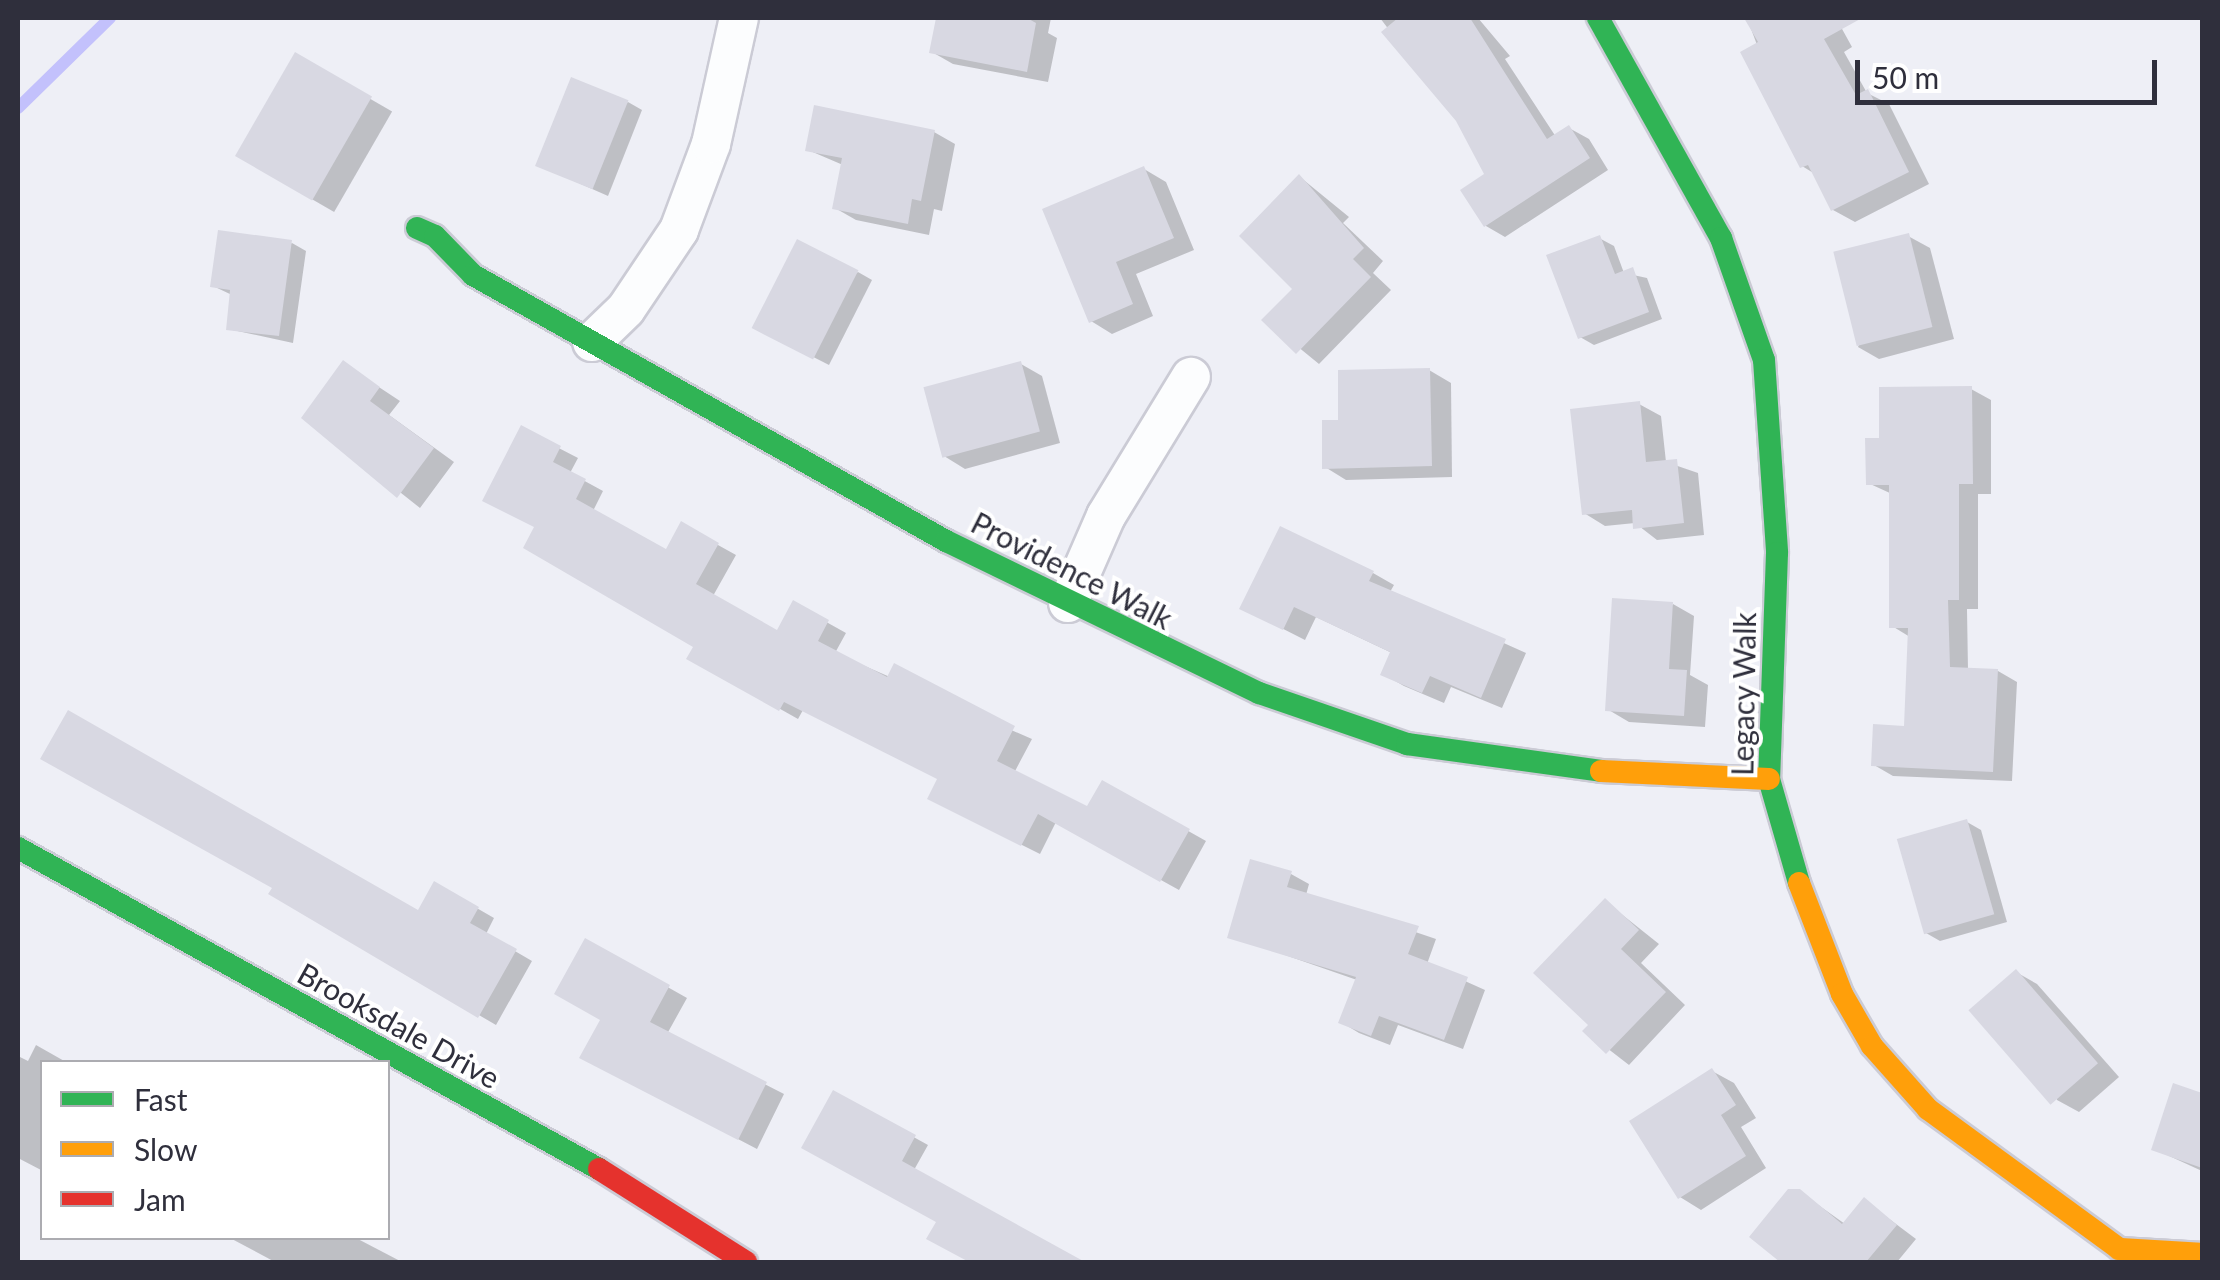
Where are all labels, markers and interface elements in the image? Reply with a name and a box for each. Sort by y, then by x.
scale bar [1860,40,2162,102]
text: 50 m [1872,59,1939,95]
street label: Providence Walk [965,504,1179,636]
street label: Legacy Walk [1724,611,1762,777]
street label: Brooksdale Drive [292,955,506,1095]
legend [40,1060,390,1240]
text: Fast [134,1081,188,1117]
text: Slow [134,1131,197,1167]
text: Jam [134,1181,186,1217]

